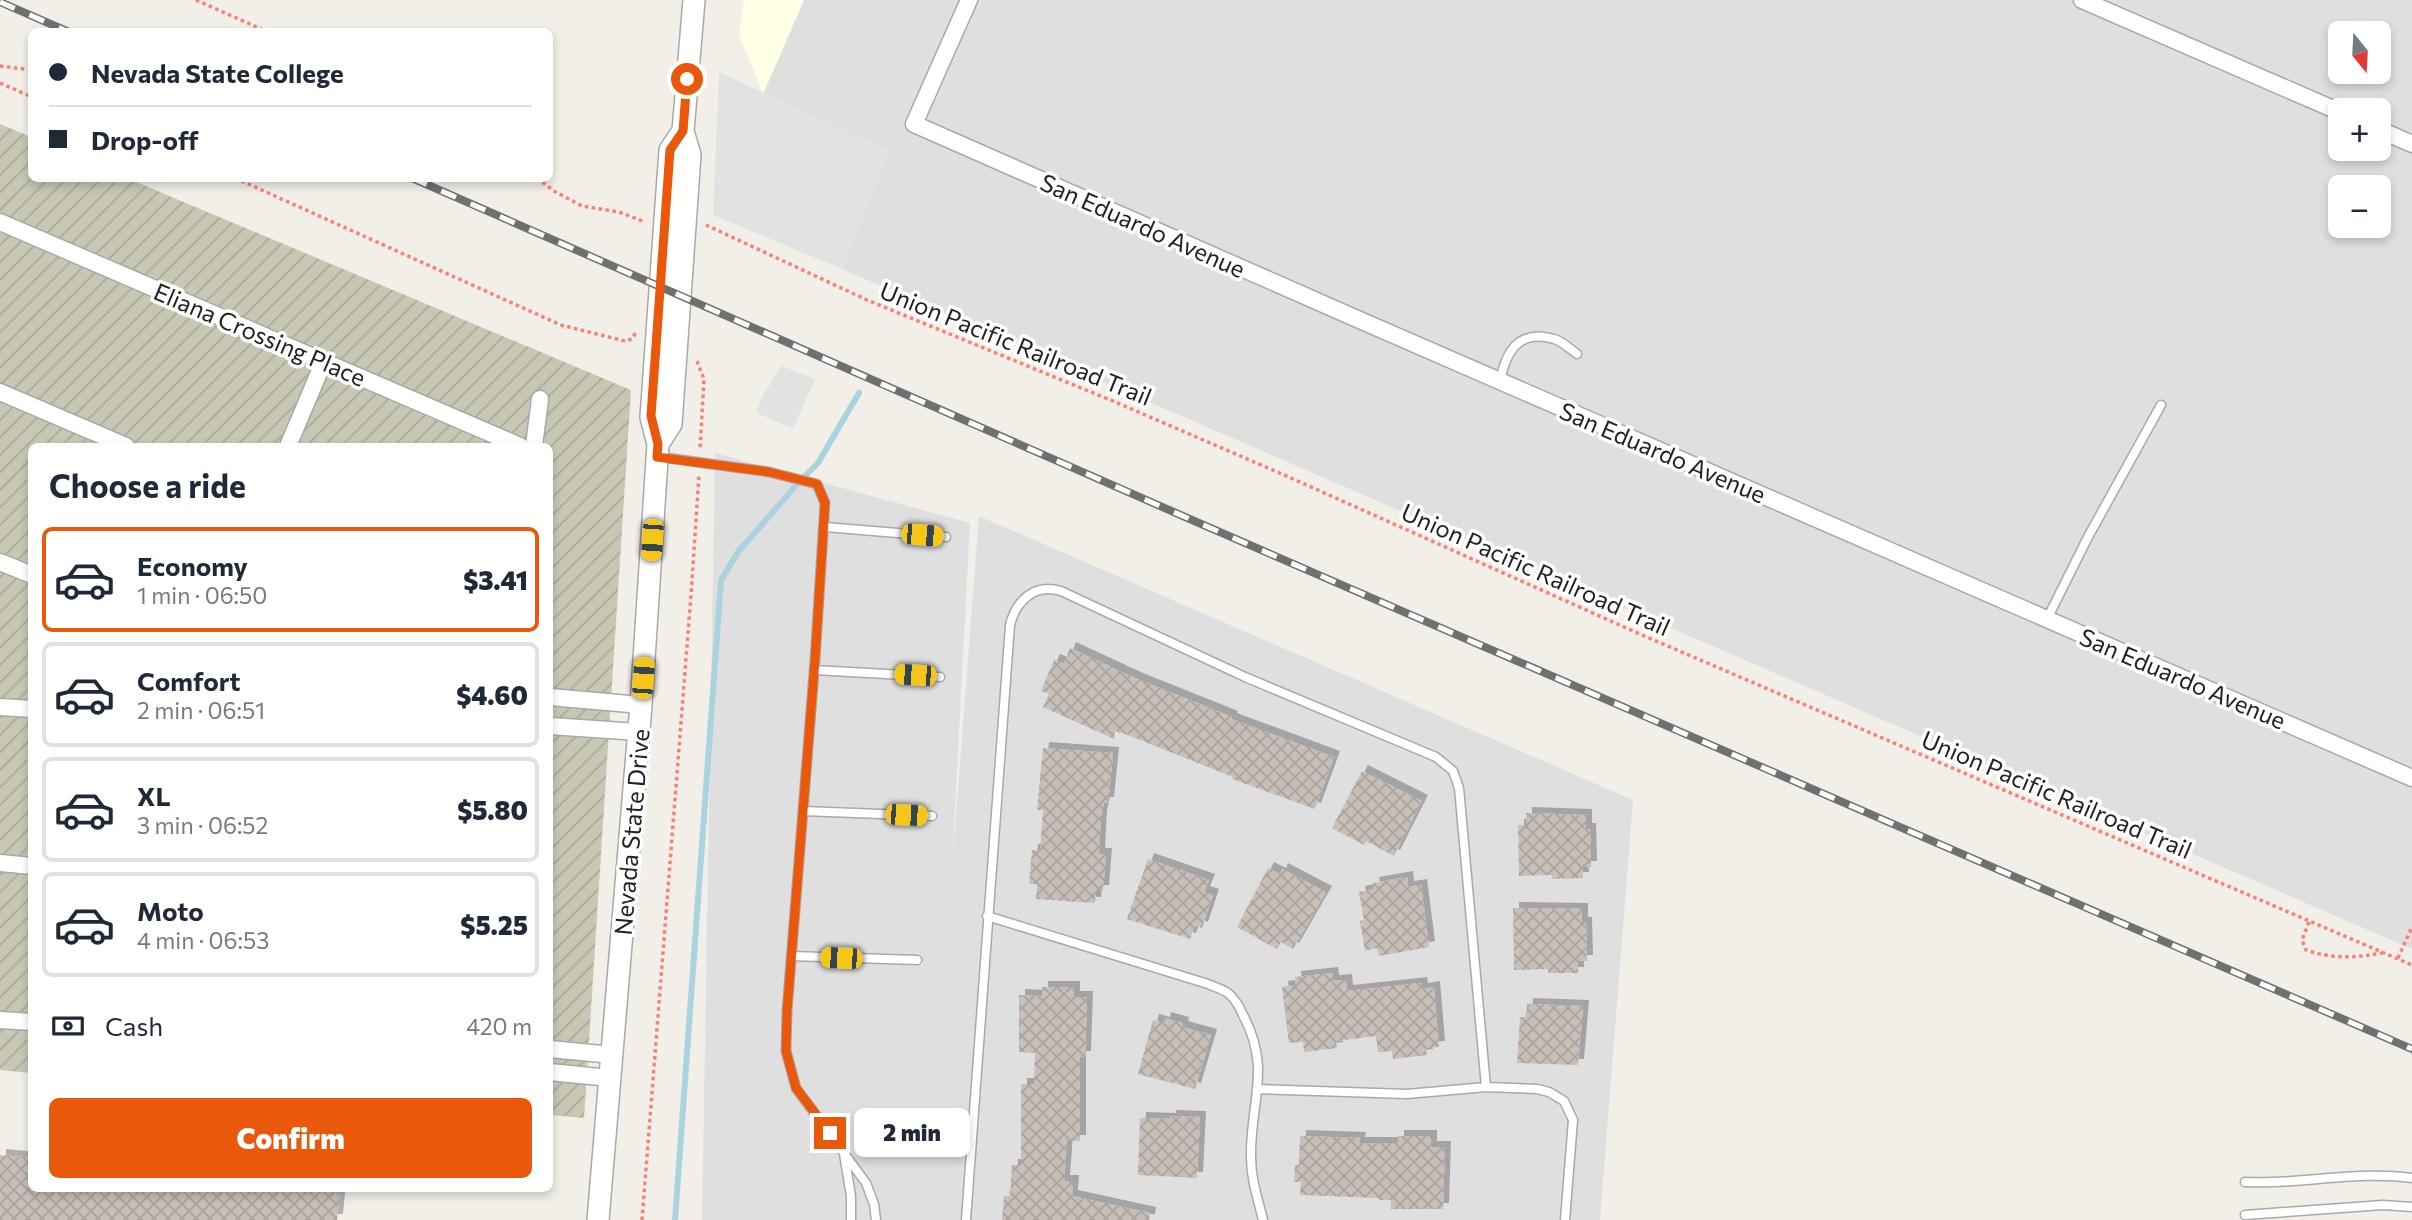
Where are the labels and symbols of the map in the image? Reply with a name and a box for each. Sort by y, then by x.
north arrow [2328,21,2390,84]
route start [671,63,703,95]
street label: San Eduardo Avenue [1036,167,1250,283]
street label: Union Pacific Railroad Trail [876,275,1156,411]
street label: Eliana Crossing Place [150,276,370,392]
street label: San Eduardo Avenue [1556,395,1770,509]
street label: Union Pacific Railroad Trail [1397,497,1675,641]
car [641,518,664,562]
car [901,523,944,547]
street label: San Eduardo Avenue [2076,621,2290,735]
car [632,656,655,700]
car [894,663,937,687]
street label: Union Pacific Railroad Trail [1917,724,2197,864]
street label: Nevada State Drive [608,728,654,936]
car [885,804,928,826]
car [820,947,863,969]
callout: 2 min [854,1108,970,1158]
route end [814,1117,846,1149]

